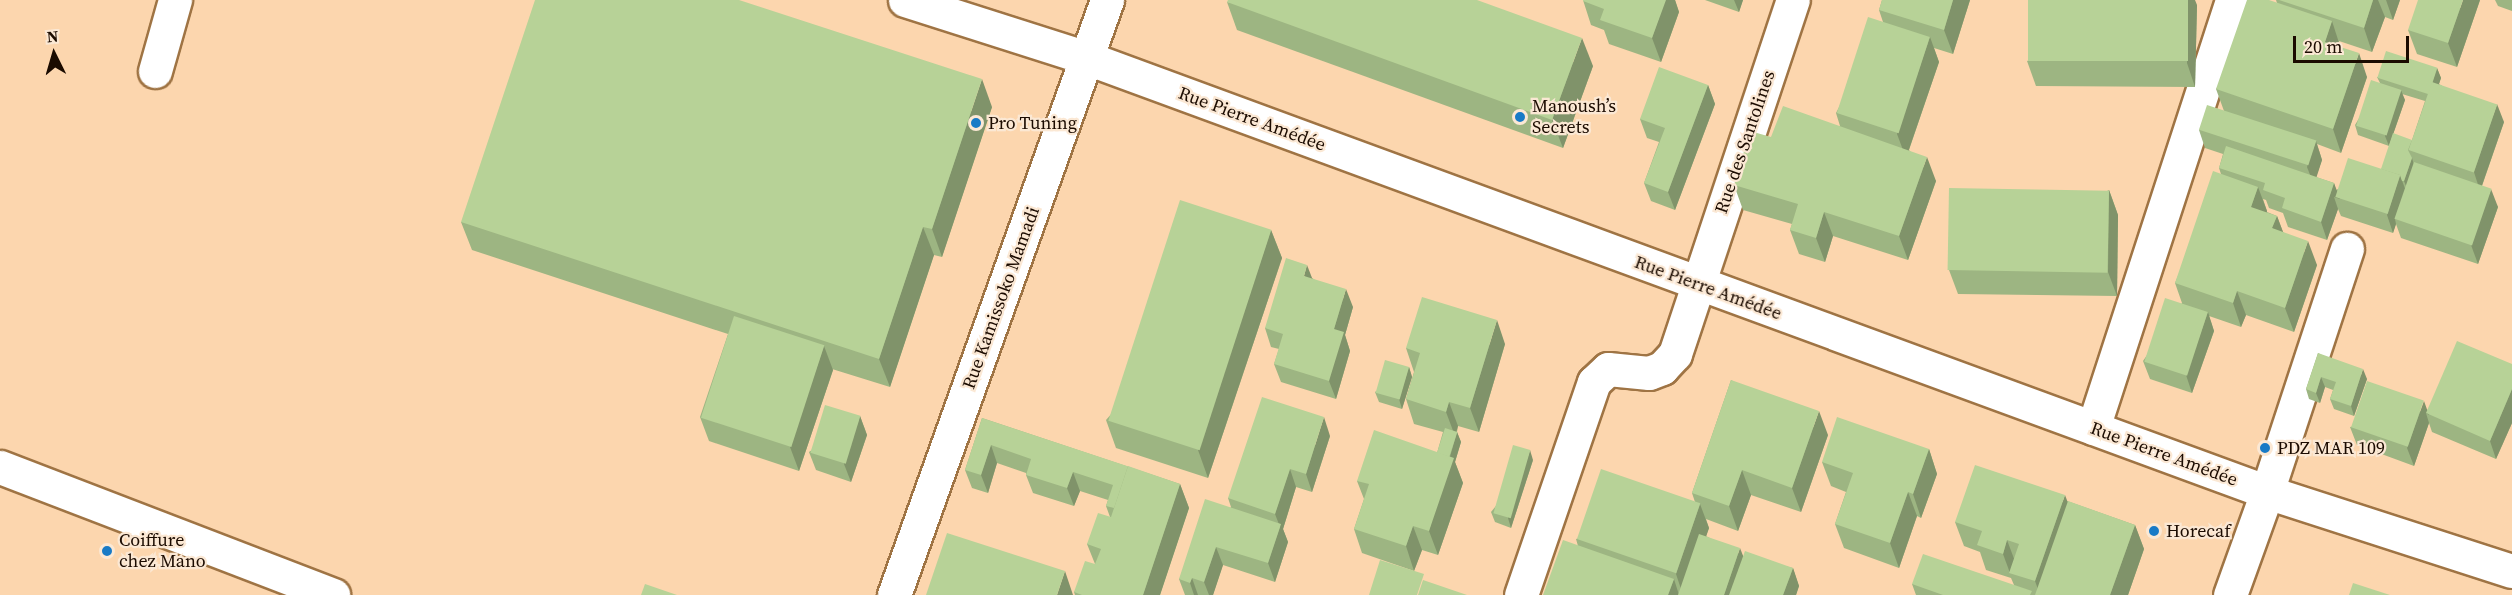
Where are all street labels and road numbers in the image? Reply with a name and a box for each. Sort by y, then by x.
street label: Rue des Santolines [1710,68,1780,216]
street label: Rue Pierre Amédée [1176,82,1328,156]
street label: Rue Kamissoko Mamadi [958,204,1044,392]
street label: Rue Pierre Amédée [1632,251,1784,325]
street label: Rue Pierre Amédée [2088,417,2240,491]

